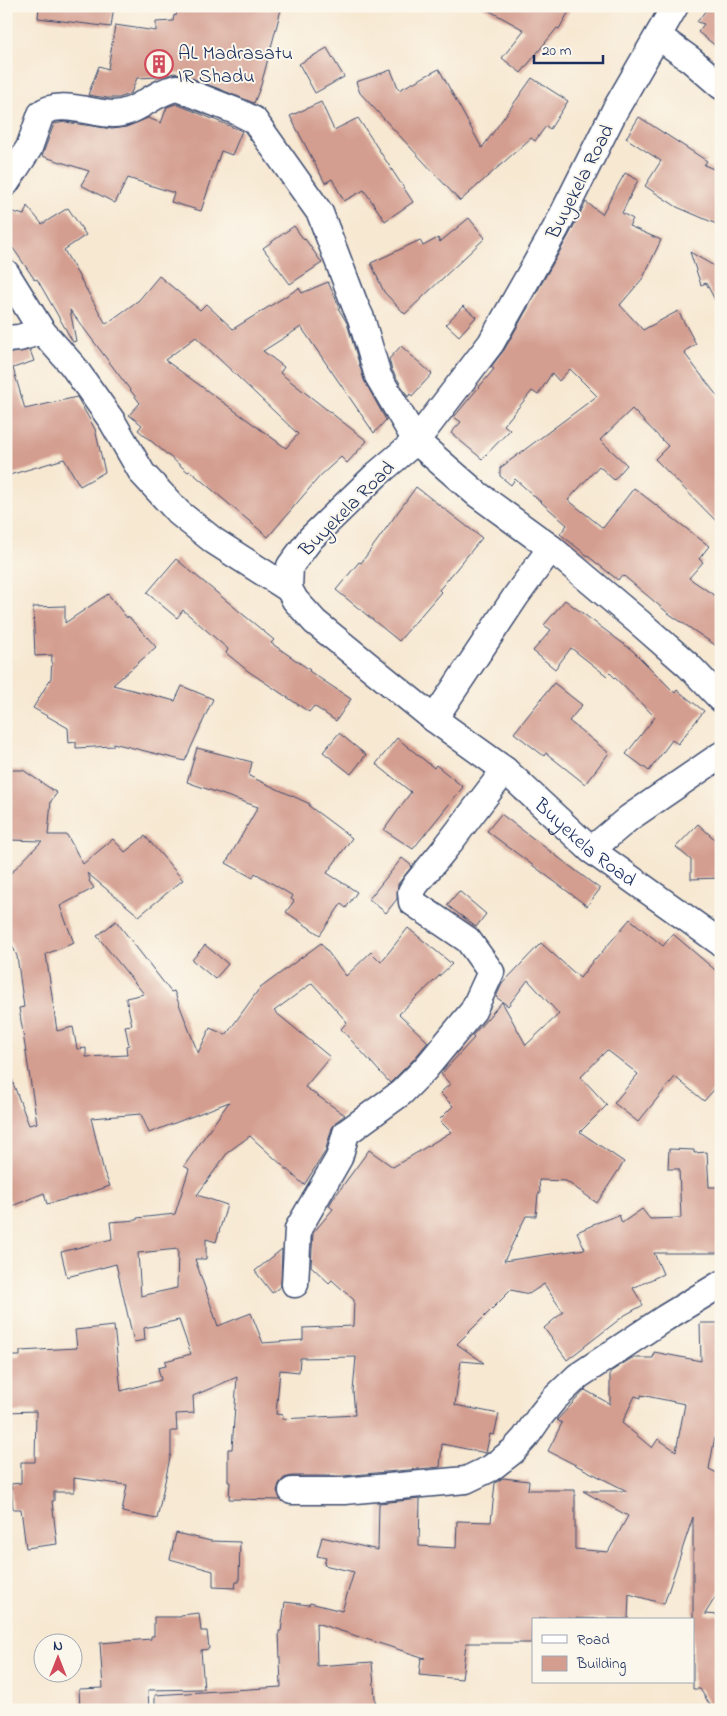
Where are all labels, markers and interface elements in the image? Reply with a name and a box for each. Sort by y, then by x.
scale bar [534,32,603,64]
place label: AL Madrasatu IR Shadu [178,40,293,92]
text: 20 m [542,40,572,62]
building icon: AL Madrasatu IR Shadu [144,49,174,79]
street label: Buyekela Road [539,120,623,245]
street label: Buyekela Road [293,455,402,565]
street label: Buyekela Road [526,792,641,895]
legend [532,1618,694,1684]
text: Road [577,1629,610,1651]
north arrow [32,1634,82,1684]
text: N [53,1636,63,1657]
text: Building [576,1653,626,1676]

